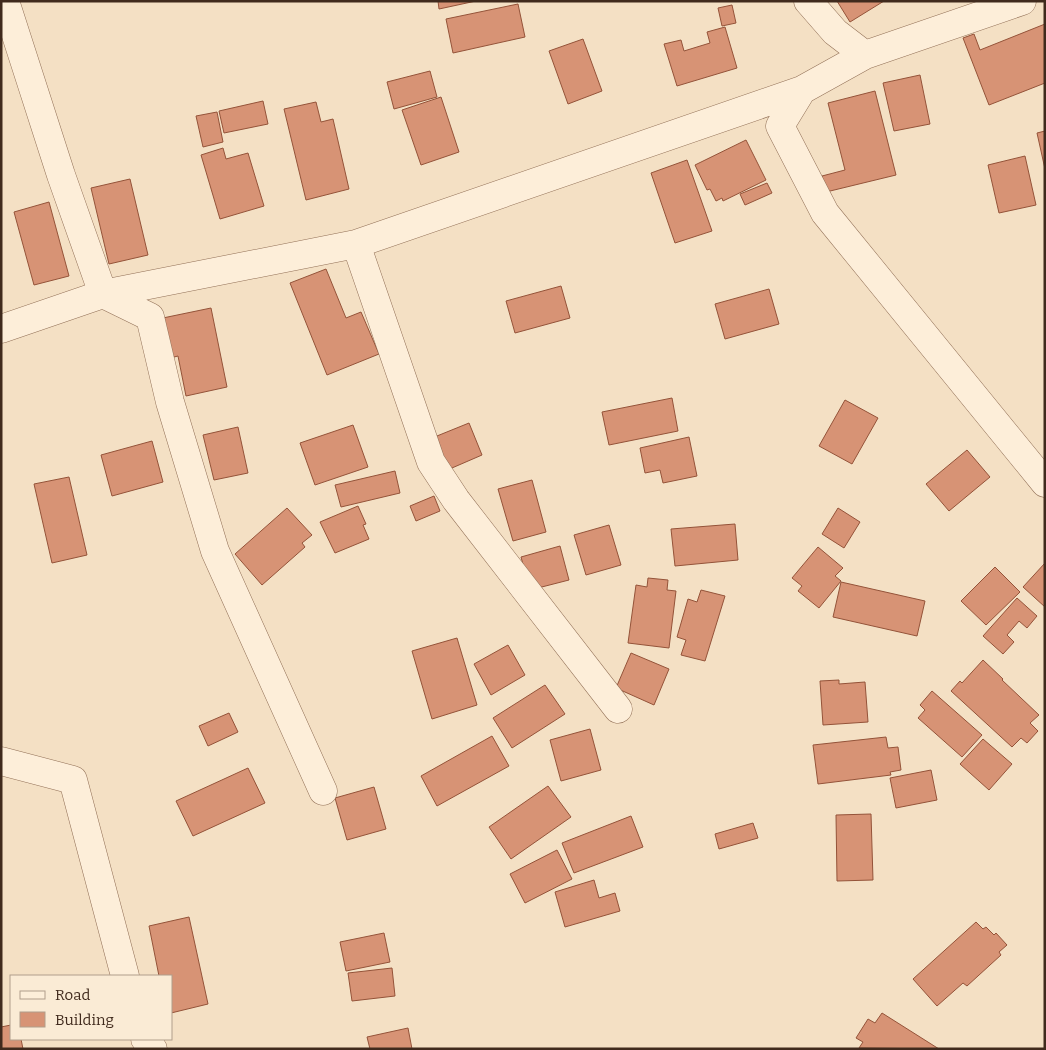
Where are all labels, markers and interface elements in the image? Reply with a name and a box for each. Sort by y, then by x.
legend [10,975,172,1040]
text: Road [55,986,90,1004]
text: Building [55,1011,114,1029]

